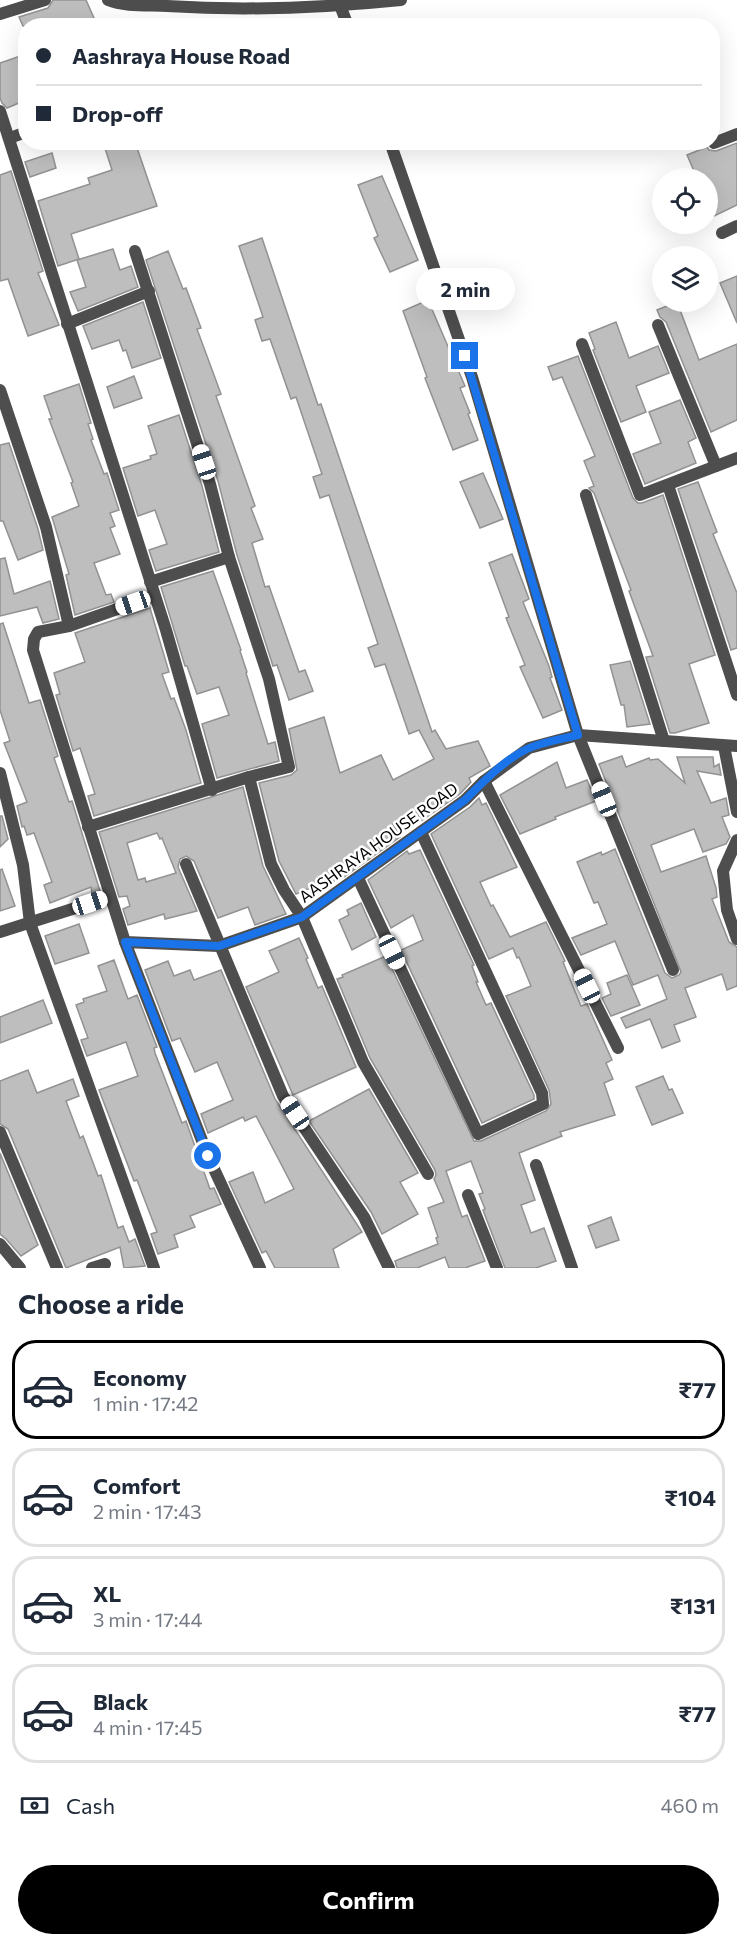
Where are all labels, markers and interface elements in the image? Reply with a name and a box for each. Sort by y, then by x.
text: Aashraya House Road [72,42,290,69]
text: Drop-off [72,100,163,127]
map controls [652,168,718,312]
button: locate [652,168,718,234]
button: layers [652,246,718,312]
callout: 2 min [416,269,514,311]
text: 2 min [441,277,490,301]
route end [451,342,478,369]
car [190,442,218,482]
car [113,589,153,617]
street label: AASHRAYA HOUSE ROAD [295,778,461,906]
car [589,779,619,819]
car [70,889,110,917]
car [376,932,408,972]
car [571,966,603,1006]
car [277,1093,313,1133]
route start [194,1142,221,1169]
text: Choose a ride [18,1287,184,1320]
icon: car [21,1363,75,1417]
text: Economy [93,1364,187,1391]
text: ₹77 [678,1376,716,1403]
text: 1 min · 17:42 [93,1391,198,1415]
icon: car [21,1471,75,1525]
text: Comfort [93,1472,181,1499]
text: ₹104 [664,1484,716,1511]
text: 2 min · 17:43 [93,1499,202,1523]
icon: car [21,1579,75,1633]
text: XL [93,1580,121,1607]
text: ₹131 [670,1592,716,1619]
text: 3 min · 17:44 [93,1607,203,1631]
icon: car [21,1687,75,1741]
text: Black [93,1688,148,1715]
text: ₹77 [678,1700,716,1727]
text: 4 min · 17:45 [93,1715,203,1739]
icon: cash [18,1789,51,1822]
text: Cash [66,1792,115,1819]
text: 460 m [661,1793,719,1817]
button: Confirm [18,1865,719,1934]

